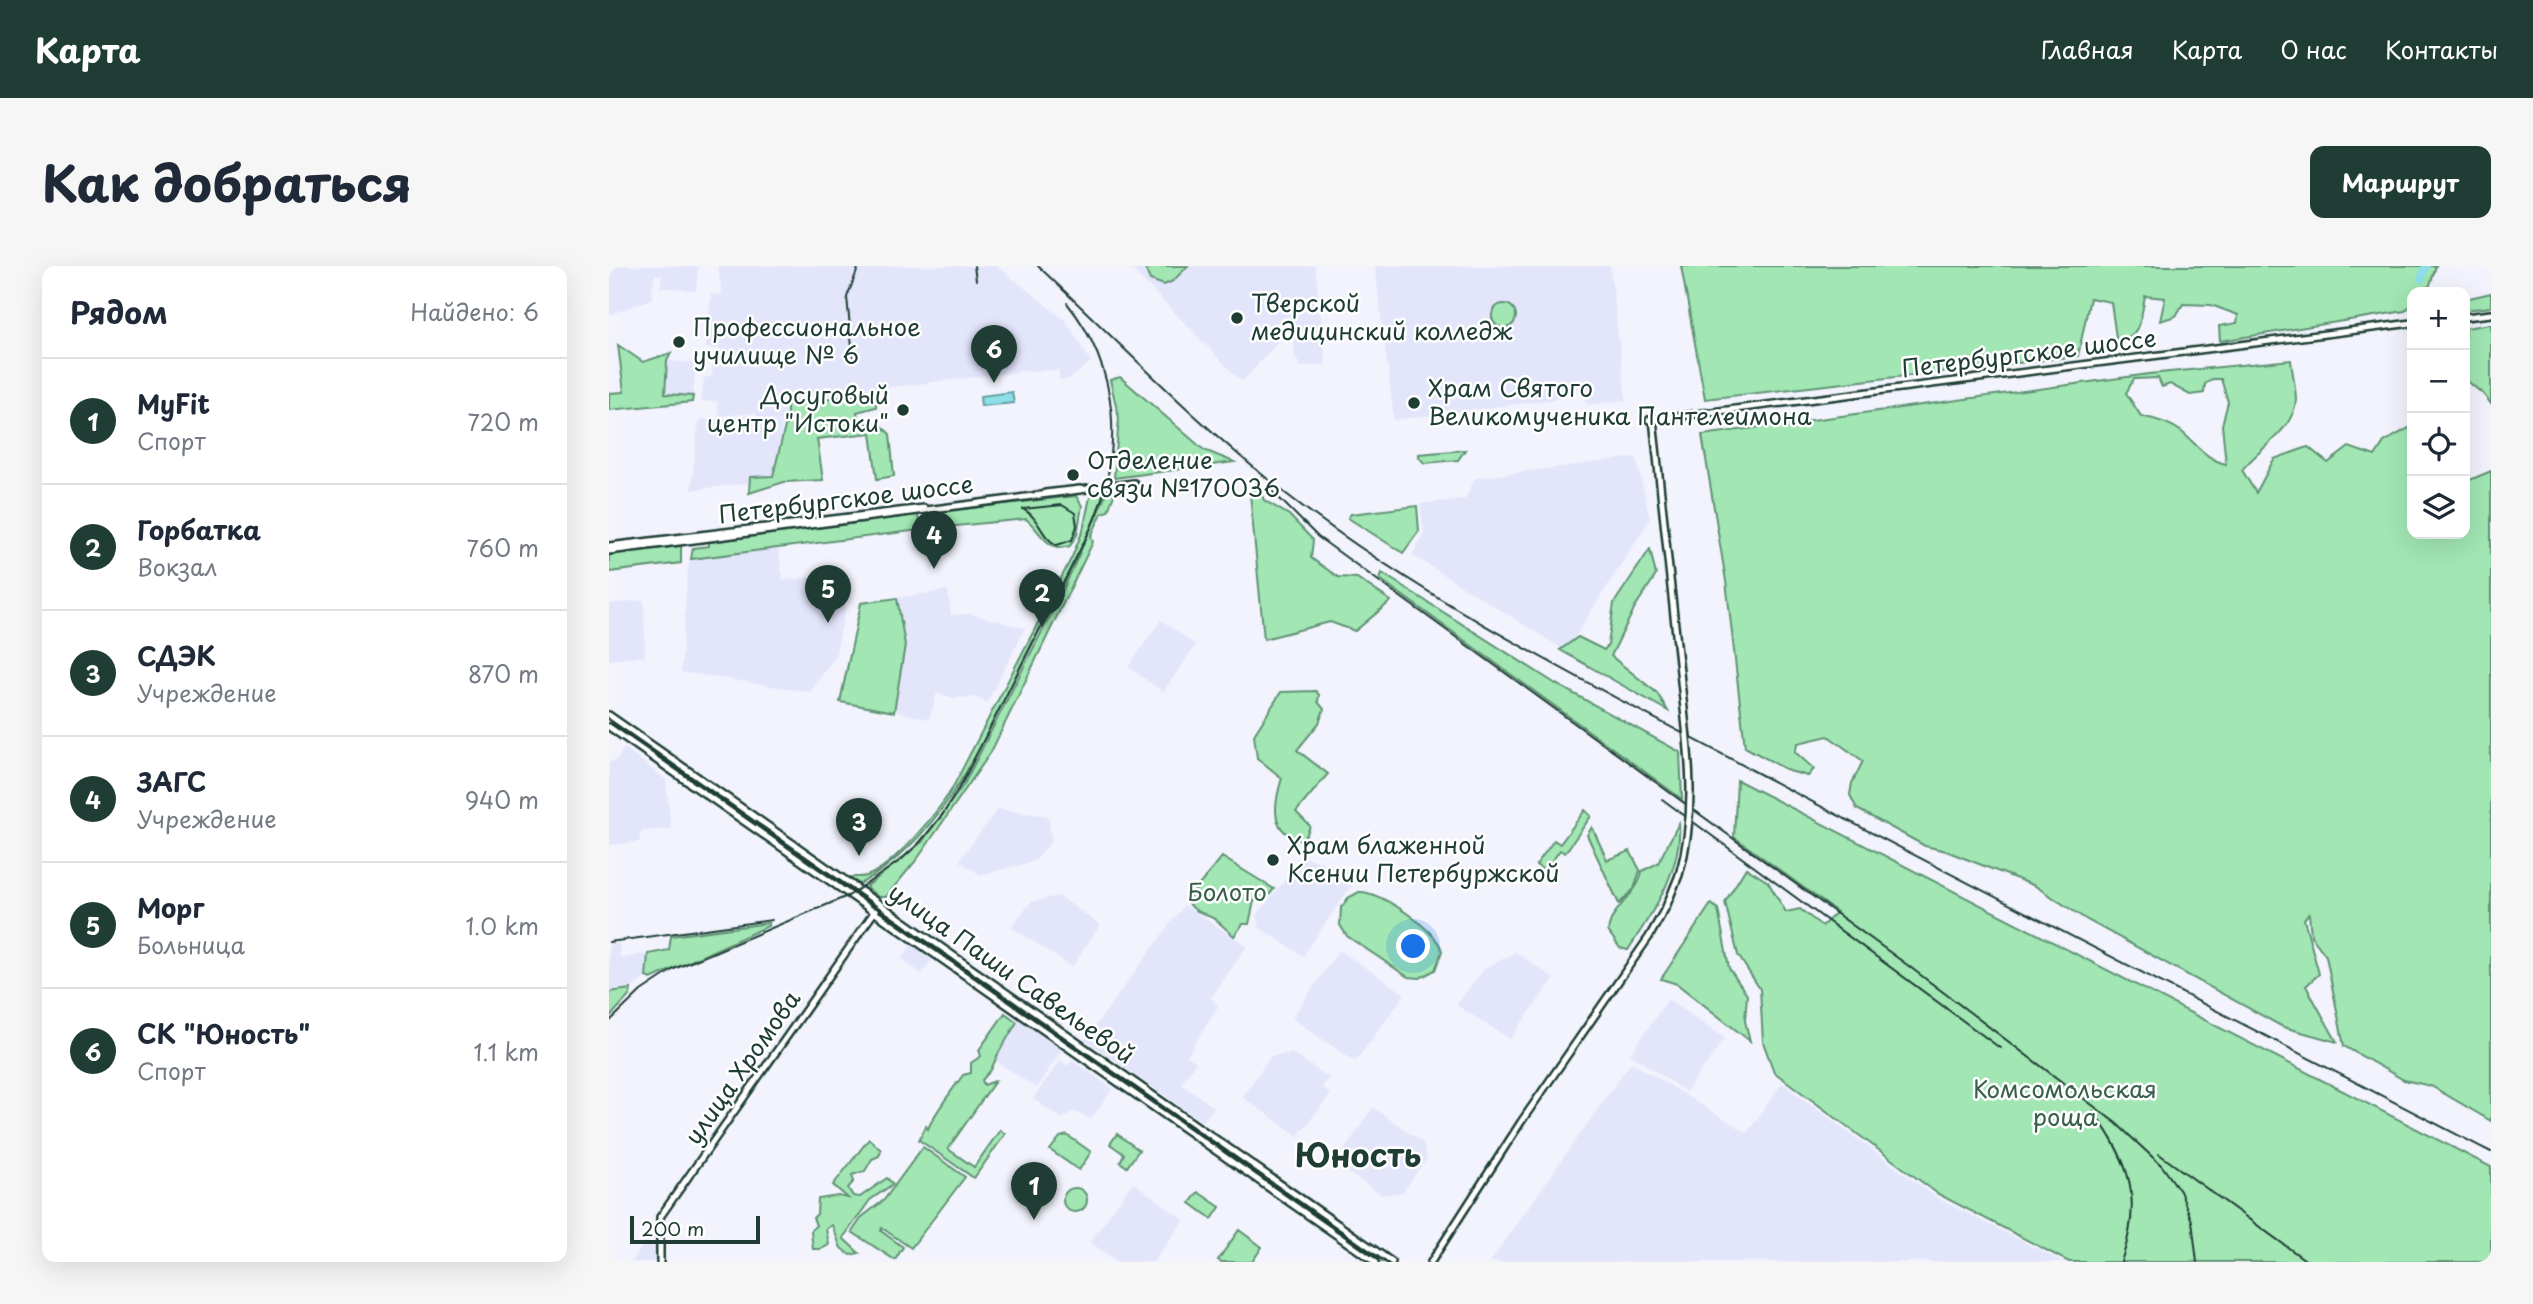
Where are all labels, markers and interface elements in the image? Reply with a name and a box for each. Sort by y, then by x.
text: Карта [35,24,141,74]
text: Главная [2041,31,2134,67]
text: Карта [2172,31,2242,67]
text: О нас [2280,31,2347,67]
text: Контакты [2385,31,2498,67]
text: Как добраться [42,145,412,219]
button: Маршрут [2310,146,2491,218]
place label: Тверской медицинский колледж [1251,284,1513,348]
map controls [2407,287,2470,539]
button: + [2407,287,2470,350]
text: Рядом [70,289,168,334]
text: Найдено: 6 [410,294,539,329]
place label: Профессиональное училище № 6 [693,308,921,372]
marker: Тверской медицинский колледж [1229,310,1245,326]
street label: Петербургское шоссе [1899,319,2158,385]
pin: 6 [971,325,1017,383]
marker: Профессиональное училище № 6 [671,334,687,350]
button: − [2407,350,2470,413]
place label: Храм Святого Великомученика Пантелеимона [1428,369,1812,433]
place label: Досуговый центр "Истоки" [707,376,889,440]
text: MyFit [137,384,210,423]
marker: Храм Святого Великомученика Пантелеимона [1406,395,1422,411]
marker: Досуговый центр "Истоки" [895,402,911,418]
text: 1 [88,404,99,439]
text: 720 m [467,404,539,439]
button: locate [2407,413,2470,476]
text: Спорт [137,423,206,458]
place label: Отделение связи №170036 [1087,441,1280,505]
street label: Петербургское шоссе [716,465,975,531]
marker: Отделение связи №170036 [1065,467,1081,483]
button: layers [2407,476,2470,539]
text: Горбатка [137,510,261,549]
pin: 4 [911,511,957,569]
text: 2 [85,530,101,565]
text: 760 m [467,530,539,565]
text: Вокзал [137,549,217,584]
pin: 5 [805,565,851,623]
pin: 2 [1019,569,1065,627]
text: СДЭК [137,636,216,675]
text: 3 [85,656,101,691]
text: 870 m [468,656,539,691]
text: Учреждение [137,675,277,710]
text: ЗАГС [137,762,206,801]
text: 4 [85,782,101,817]
text: 940 m [465,782,539,817]
pin: 3 [836,798,882,856]
text: Учреждение [137,801,277,836]
place label: Храм блаженной Ксении Петербуржской [1287,826,1560,890]
marker: Храм блаженной Ксении Петербуржской [1265,852,1281,868]
street label: улица Паши Савельевой [882,873,1143,1071]
park label: Болото [1187,873,1267,909]
text: Морг [137,888,204,927]
text: 5 [86,908,100,943]
text: 1.0 km [466,908,539,943]
text: Больница [137,927,245,962]
your location [1396,929,1430,963]
street label: улица Хромова [675,982,808,1151]
text: СК "Юность" [137,1014,310,1053]
text: 6 [85,1034,101,1069]
text: 1.1 km [473,1034,539,1069]
text: Спорт [137,1053,206,1088]
park label: Комсомольская роща [1973,1070,2157,1134]
district label: Юность [1295,1130,1421,1178]
pin: 1 [1011,1162,1057,1220]
scale bar [630,1213,759,1245]
text: 200 m [641,1214,704,1242]

